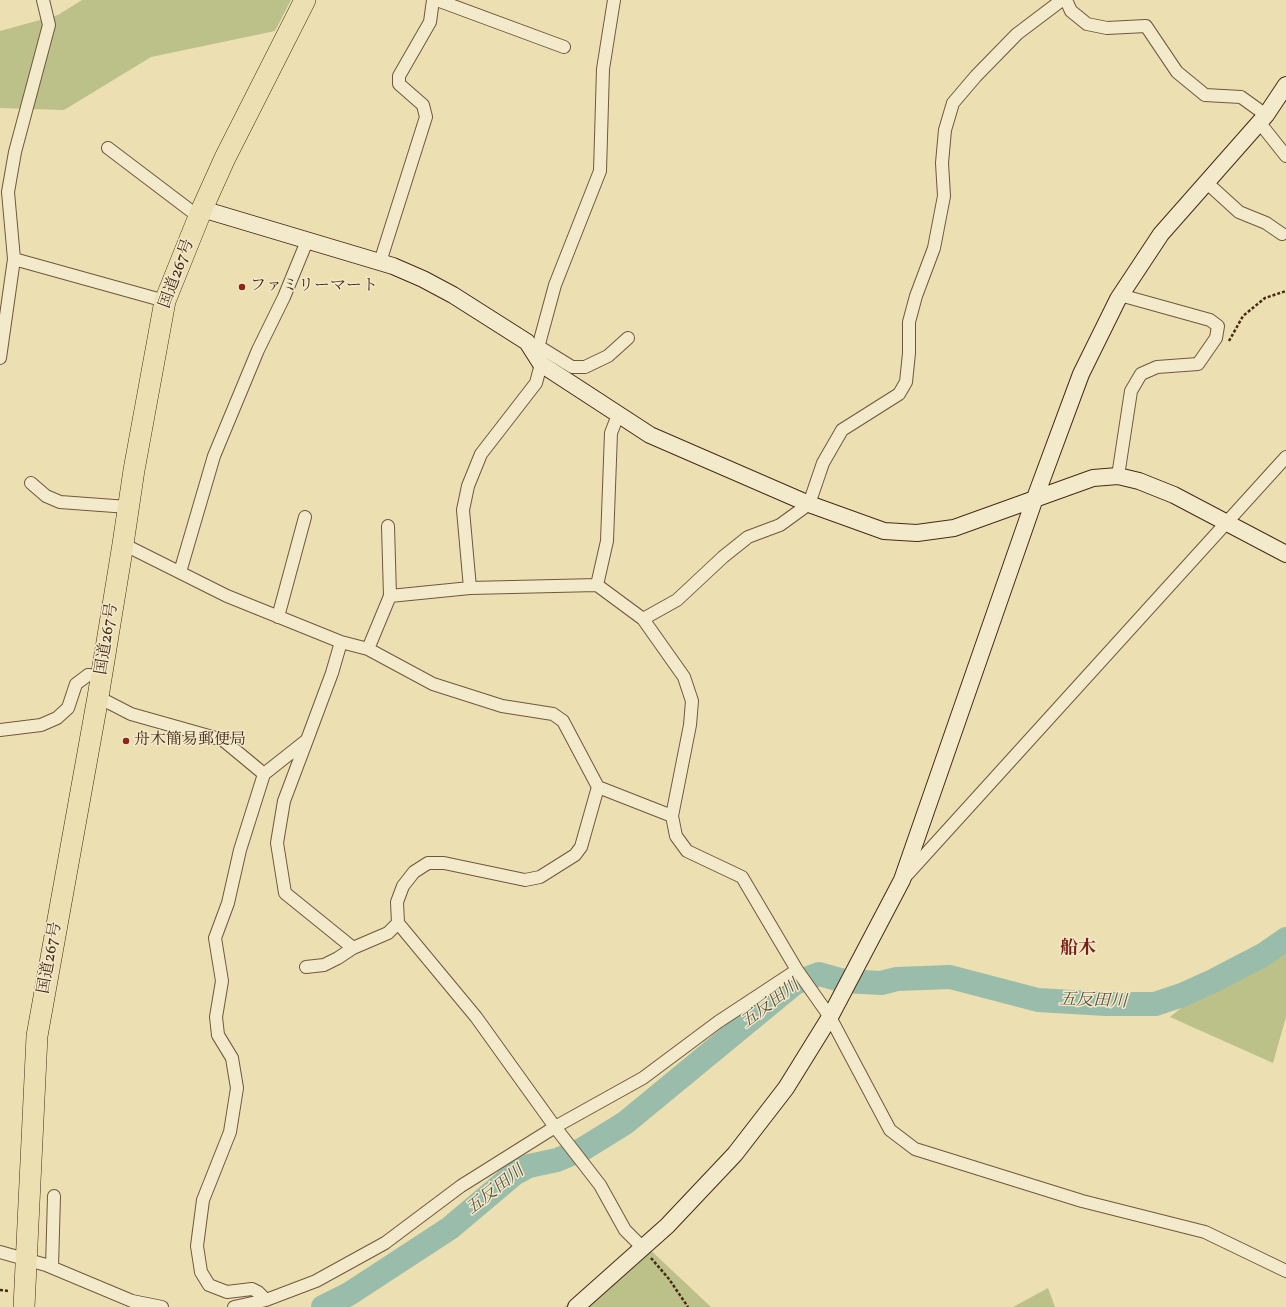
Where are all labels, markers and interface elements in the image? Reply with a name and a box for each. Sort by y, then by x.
street label: 国道267号 [157,237,199,311]
place label: ファミリーマート [250,277,378,297]
marker: ファミリーマート [237,282,247,292]
street label: 国道267号 [93,602,123,676]
place label: 舟木簡易郵便局 [134,731,246,751]
marker: 舟木簡易郵便局 [121,736,131,746]
street label: 国道267号 [35,921,67,995]
district label: 船木 [1060,939,1096,961]
water label: 五反田川 [738,976,804,1034]
water label: 五反田川 [1059,991,1127,1013]
water label: 五反田川 [463,1162,529,1220]

